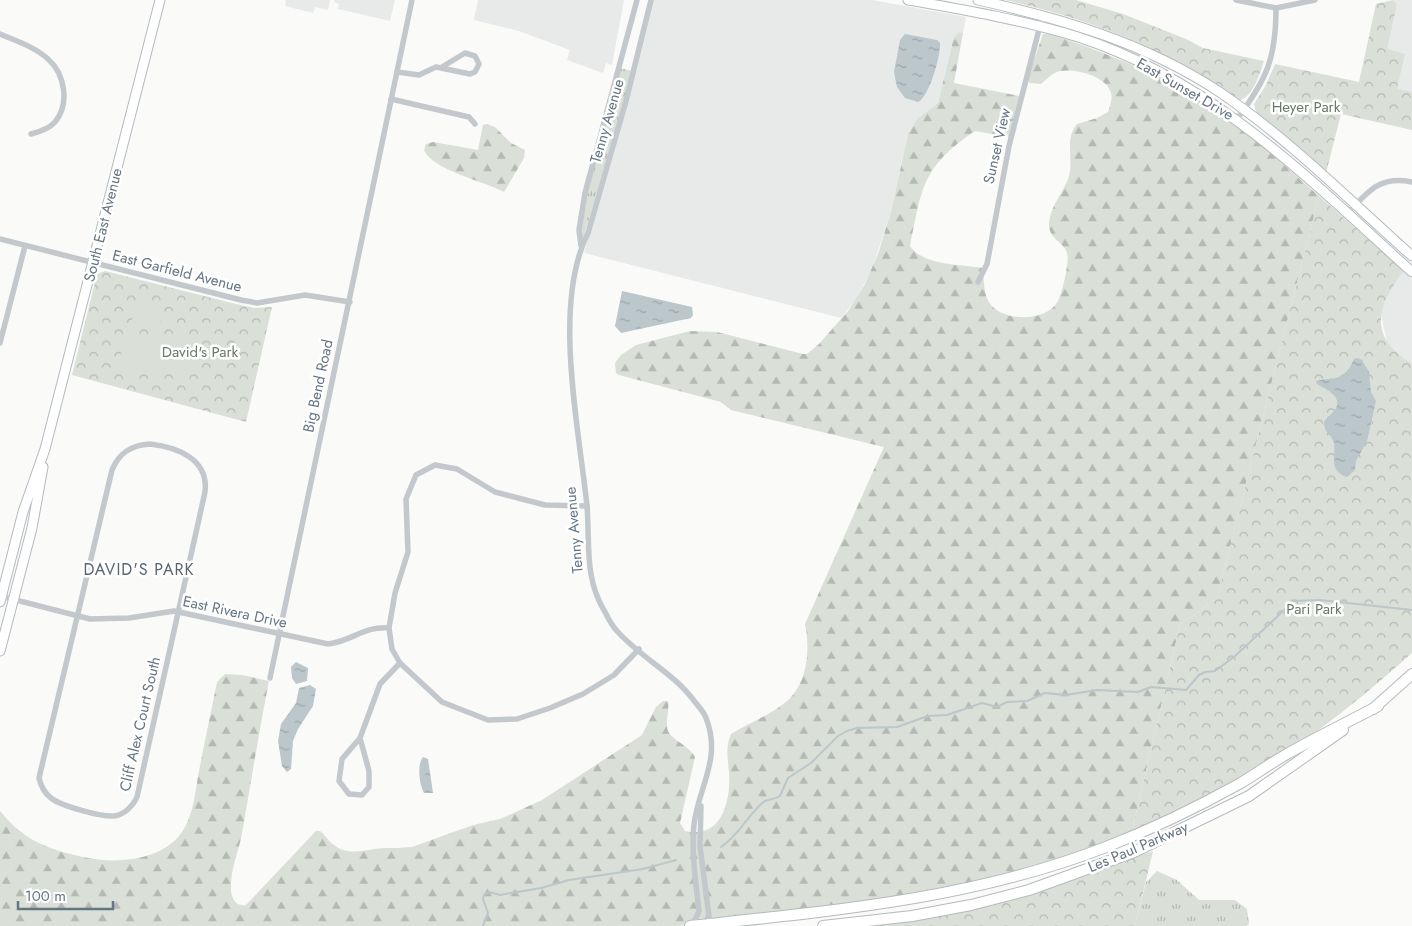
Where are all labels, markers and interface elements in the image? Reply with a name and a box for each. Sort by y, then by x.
street label: East Sunset Drive [1132,52,1238,126]
street label: Tenny Avenue [584,76,630,166]
park label: Heyer Park [1272,96,1341,118]
street label: Sunset View [978,105,1017,186]
street label: South East Avenue [78,166,128,284]
street label: East Garfield Avenue [110,244,244,298]
street label: Big Bend Road [297,337,339,435]
park label: David's Park [162,341,239,363]
street label: Tenny Avenue [559,486,589,574]
district label: DAVID'S PARK [83,558,195,581]
street label: East Rivera Drive [181,590,290,634]
park label: Pari Park [1286,598,1342,620]
street label: Cliff Alex Court South [114,654,166,794]
street label: Les Paul Parkway [1085,816,1192,878]
scale bar [18,878,112,910]
text: 100 m [25,885,66,907]

